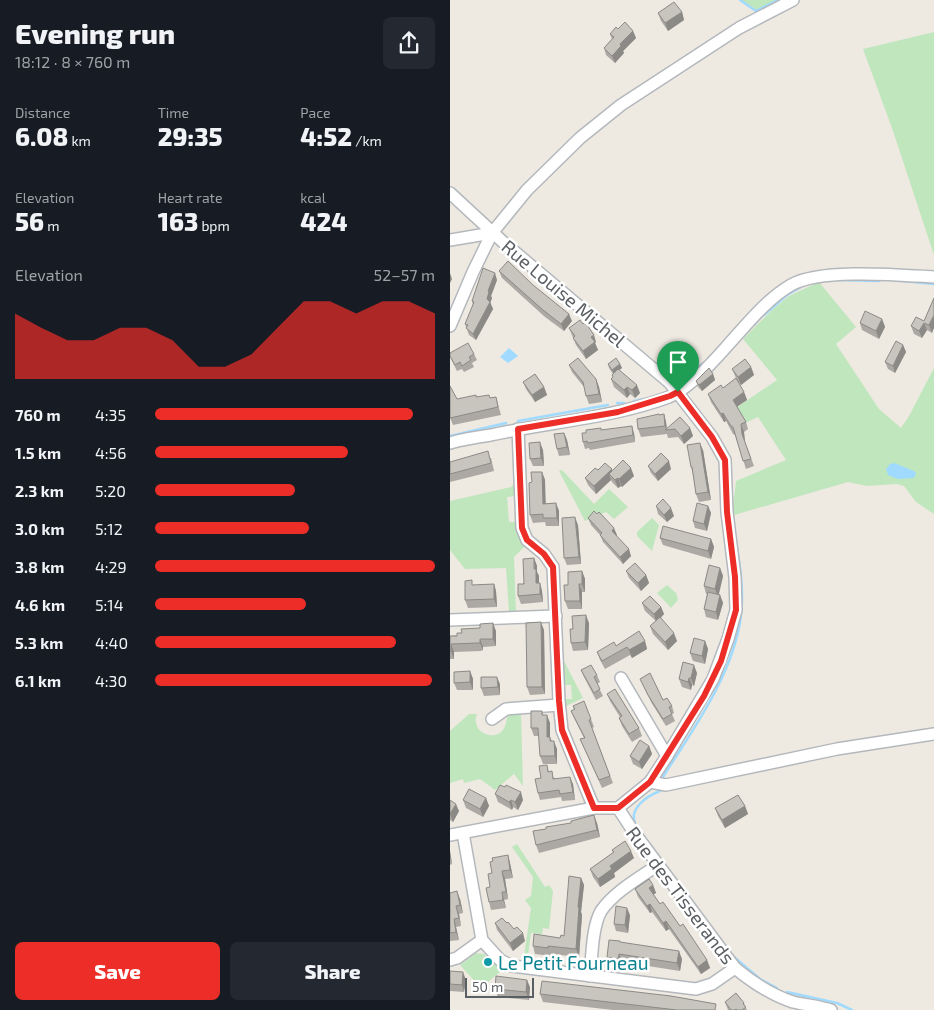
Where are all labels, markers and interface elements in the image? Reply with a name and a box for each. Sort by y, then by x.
text: Evening run [15,16,175,50]
button: share [383,17,435,69]
text: 18:12 · 8 × 760 m [15,52,130,71]
text: Distance [15,104,70,121]
text: Time [158,104,189,121]
text: Pace [300,104,330,121]
text: 6.08 [15,121,68,151]
text: 29:35 [158,121,222,151]
text: 4:52 [300,121,352,151]
text: km [68,132,91,149]
text: /km [352,132,382,149]
text: Elevation [15,189,74,206]
text: Heart rate [158,189,222,206]
text: kcal [300,189,326,206]
text: 56 [15,206,44,236]
text: 163 [158,206,198,236]
text: 424 [300,206,348,236]
text: m [44,217,59,234]
text: bpm [198,217,230,234]
street label: Rue Louise Michel [497,234,631,352]
text: Elevation [15,265,83,284]
text: 52–57 m [374,265,435,284]
pin [657,341,699,392]
icon: arrive [664,348,692,376]
text: 760 m [15,405,61,424]
text: 4:35 [95,405,126,424]
text: 1.5 km [15,443,61,462]
text: 4:56 [95,443,126,462]
text: 2.3 km [15,481,64,500]
text: 5:20 [95,481,126,500]
text: 3.0 km [15,519,65,538]
text: 5:12 [95,519,123,538]
text: 3.8 km [15,557,64,576]
text: 4:29 [95,557,127,576]
text: 4.6 km [15,595,65,614]
text: 5:14 [95,595,124,614]
text: 5.3 km [15,633,63,652]
text: 4:40 [95,633,128,652]
text: 6.1 km [15,671,61,690]
text: 4:30 [95,671,127,690]
street label: Rue des Tisserands [622,822,740,968]
button: Save [15,942,220,1000]
button: Share [230,942,435,1000]
place label: Le Petit Fourneau [498,951,649,974]
marker: Le Petit Fourneau [482,956,494,968]
scale bar [465,975,534,998]
text: 50 m [472,978,503,995]

